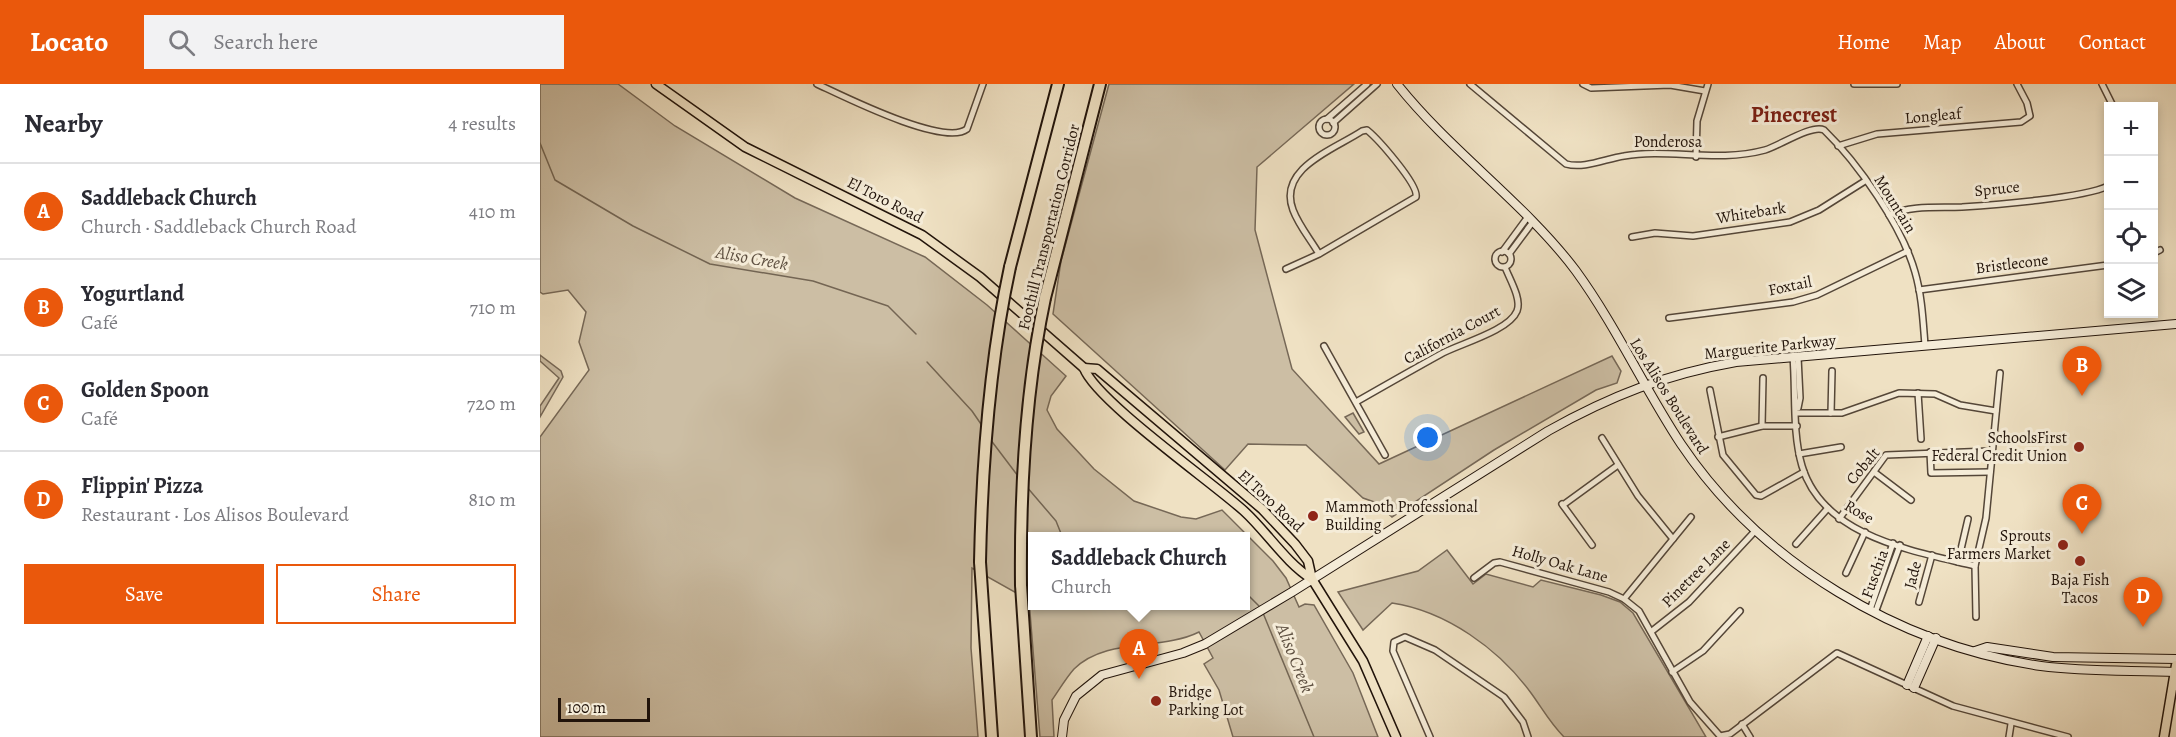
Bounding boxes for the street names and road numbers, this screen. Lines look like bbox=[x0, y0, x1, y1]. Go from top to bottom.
street label: Longleaf bbox=[1904, 102, 1965, 129]
street label: Foothill Transportation Corridor bbox=[1013, 122, 1085, 332]
street label: Ponderosa bbox=[1634, 131, 1703, 153]
street label: El Toro Road bbox=[843, 171, 927, 229]
street label: Mountain bbox=[1869, 171, 1922, 237]
street label: Spruce bbox=[1973, 176, 2021, 202]
street label: Whitebark bbox=[1714, 197, 1787, 229]
street label: Bristlecone bbox=[1974, 249, 2050, 279]
street label: Foxtail bbox=[1766, 271, 1814, 301]
street label: California Court bbox=[1400, 300, 1504, 370]
street label: Marguerite Parkway bbox=[1703, 329, 1838, 365]
street label: Los Alisos Boulevard bbox=[1624, 334, 1714, 459]
street label: Cobalt bbox=[1841, 443, 1885, 489]
street label: El Toro Road bbox=[1233, 465, 1309, 538]
street label: Rose bbox=[1840, 495, 1878, 529]
street label: Pinetree Lane bbox=[1657, 534, 1735, 612]
street label: Holly Oak Lane bbox=[1509, 540, 1611, 588]
street label: Fuschia bbox=[1856, 546, 1894, 602]
street label: Jade bbox=[1899, 559, 1927, 591]

